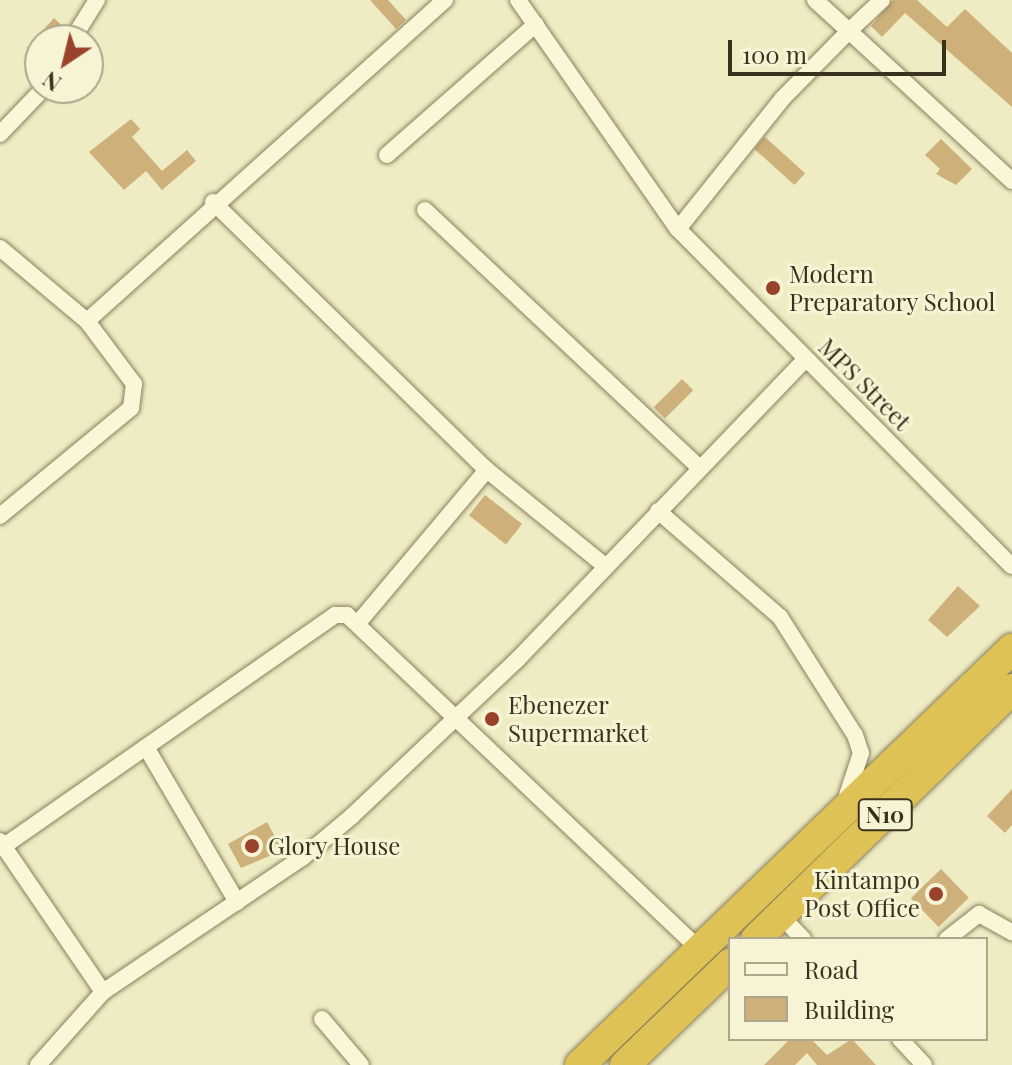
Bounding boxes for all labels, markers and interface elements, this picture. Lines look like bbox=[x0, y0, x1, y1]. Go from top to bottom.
north arrow bbox=[24, 24, 104, 104]
scale bar bbox=[732, 24, 950, 74]
text: 100 m bbox=[742, 38, 807, 70]
text: N bbox=[36, 65, 66, 99]
place label: Modern Preparatory School bbox=[789, 260, 996, 316]
marker: Modern Preparatory School bbox=[764, 279, 782, 297]
street label: MPS Street bbox=[813, 332, 917, 436]
place label: Ebenezer Supermarket bbox=[508, 691, 648, 747]
marker: Ebenezer Supermarket bbox=[483, 710, 501, 728]
road number: N10 bbox=[857, 797, 913, 833]
place label: Glory House bbox=[268, 832, 401, 860]
marker: Glory House bbox=[243, 837, 261, 855]
place label: Kintampo Post Office bbox=[804, 866, 920, 922]
marker: Kintampo Post Office bbox=[927, 885, 945, 903]
legend bbox=[728, 937, 988, 1041]
text: Road bbox=[804, 953, 859, 985]
text: Building bbox=[804, 993, 894, 1025]

